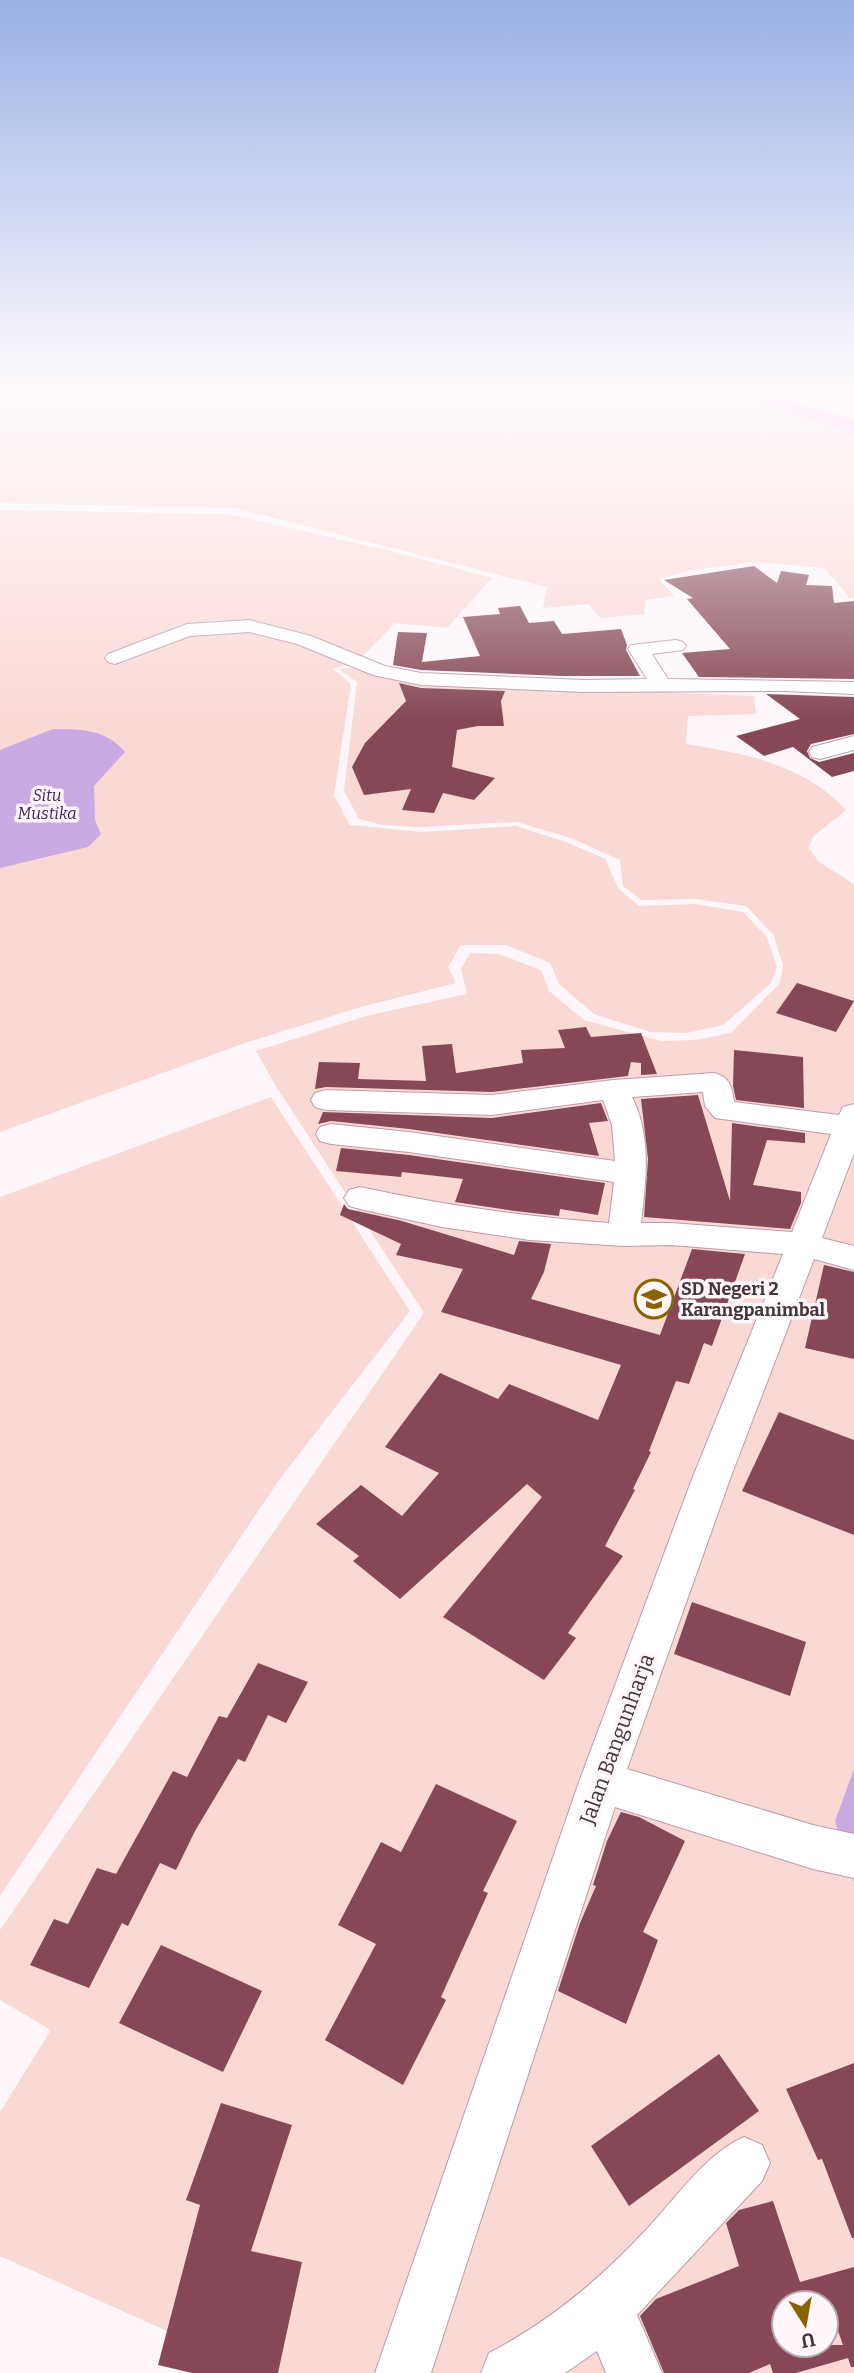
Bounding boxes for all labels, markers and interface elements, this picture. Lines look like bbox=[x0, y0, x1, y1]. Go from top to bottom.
water label: Situ Mustika bbox=[18, 786, 77, 823]
school or university icon: SD Negeri 2 Karangpanimbal bbox=[633, 1278, 675, 1320]
place label: SD Negeri 2 Karangpanimbal bbox=[681, 1278, 826, 1321]
street label: Jalan Bangunharja bbox=[574, 1650, 660, 1829]
north arrow bbox=[770, 2289, 840, 2359]
text: U bbox=[799, 2328, 817, 2353]

